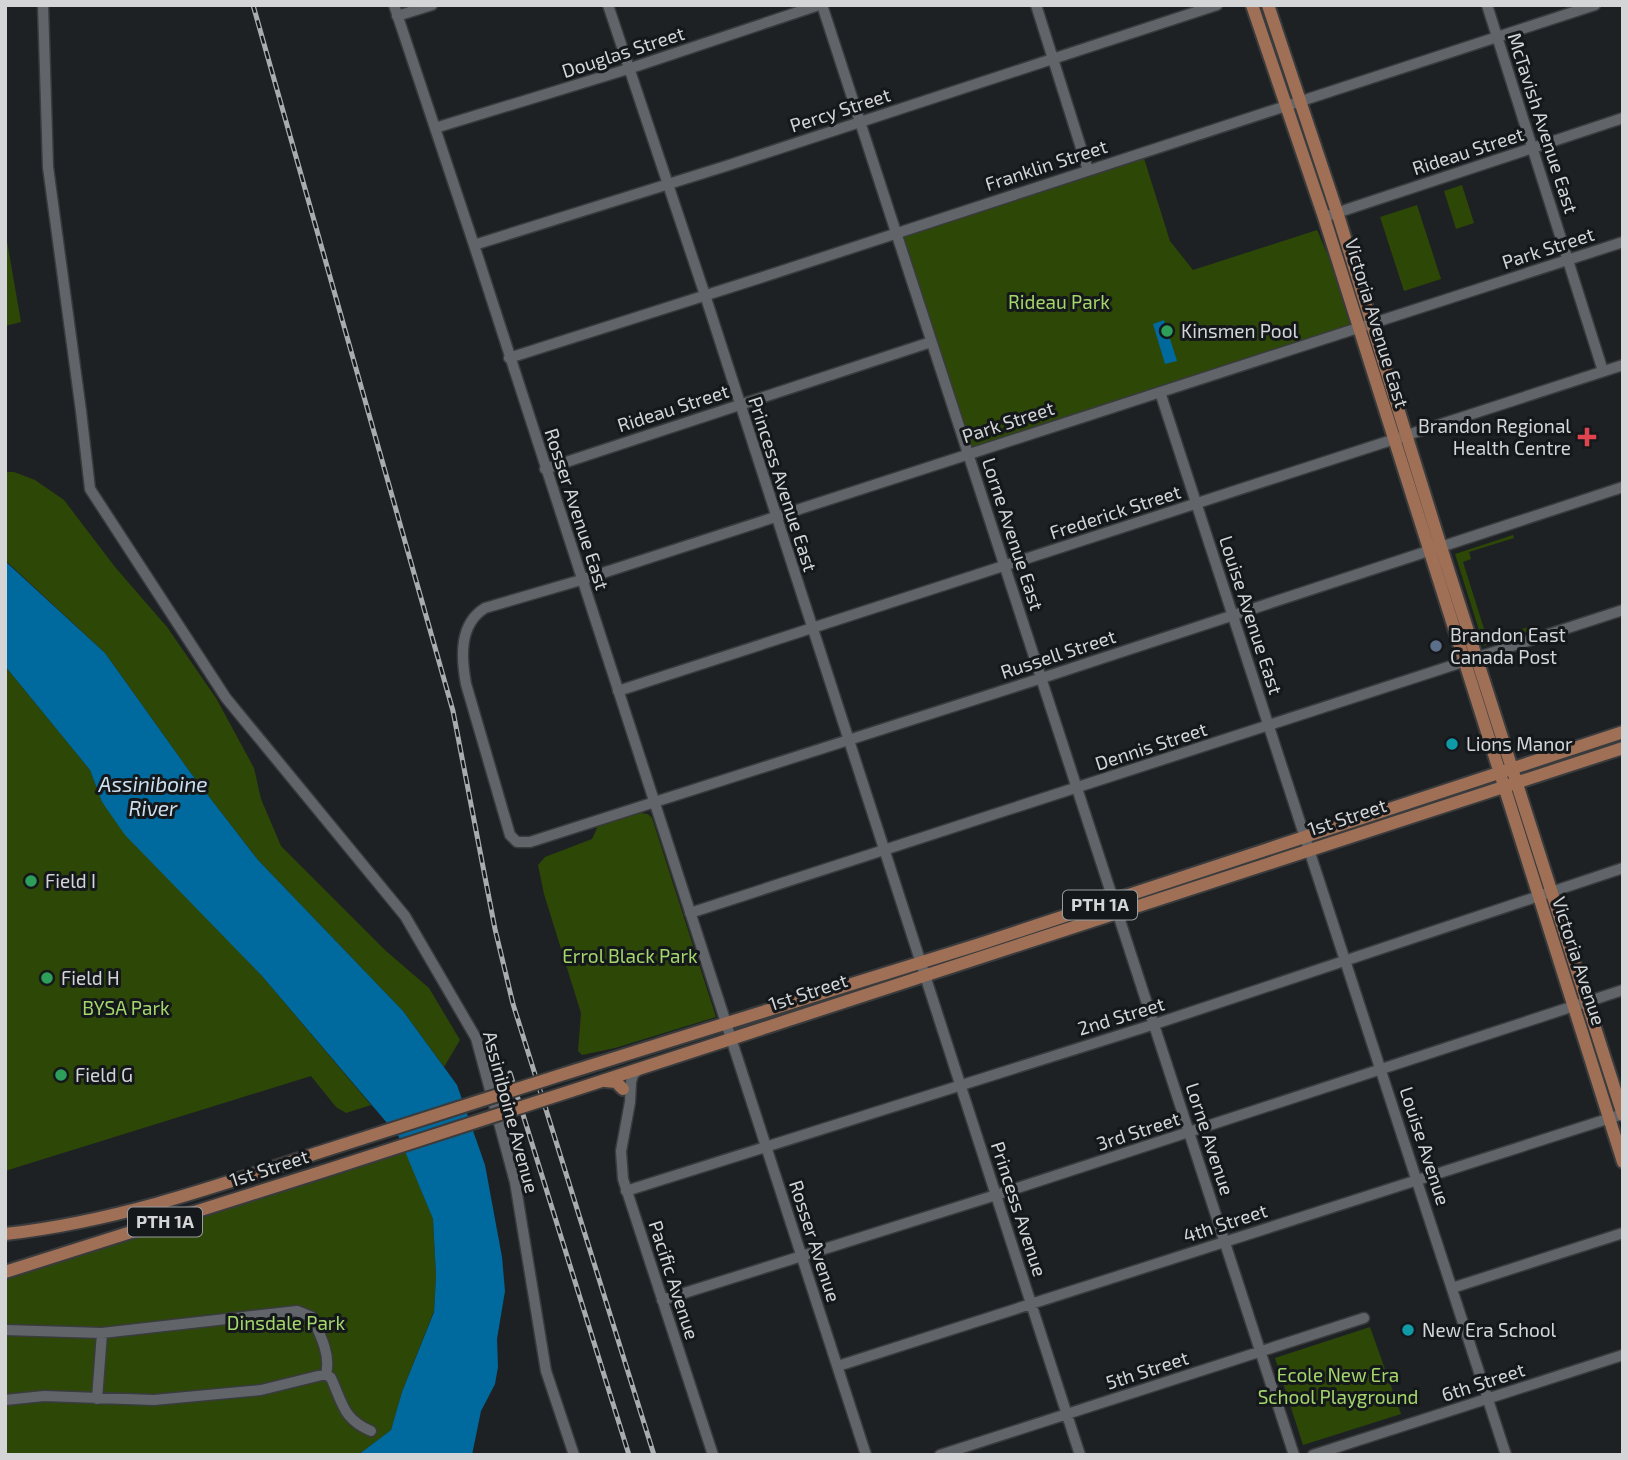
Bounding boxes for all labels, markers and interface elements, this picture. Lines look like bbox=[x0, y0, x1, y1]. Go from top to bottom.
street label: Douglas Street bbox=[559, 21, 687, 82]
street label: McTavish Avenue East bbox=[1503, 30, 1584, 216]
street label: Percy Street bbox=[787, 82, 893, 137]
street label: Rideau Street bbox=[1409, 122, 1526, 179]
street label: Franklin Street bbox=[982, 134, 1110, 195]
street label: Park Street bbox=[1499, 222, 1597, 273]
street label: Victoria Avenue East bbox=[1341, 235, 1414, 410]
park label: Rideau Park bbox=[1008, 290, 1110, 313]
place label: Kinsmen Pool bbox=[1181, 319, 1298, 342]
marker: Kinsmen Pool bbox=[1159, 323, 1175, 339]
street label: Rideau Street bbox=[614, 379, 731, 436]
street label: Princess Avenue East bbox=[744, 393, 823, 574]
street label: Park Street bbox=[959, 396, 1057, 447]
place label: Brandon Regional Health Centre bbox=[1418, 414, 1571, 459]
street label: Rosser Avenue East bbox=[540, 425, 614, 593]
marker: Brandon Regional Health Centre bbox=[1577, 427, 1597, 447]
street label: Lorne Avenue East bbox=[978, 455, 1049, 613]
street label: Frederick Street bbox=[1046, 479, 1183, 544]
street label: Louise Avenue East bbox=[1215, 533, 1288, 697]
place label: Brandon East Canada Post bbox=[1450, 623, 1566, 668]
street label: Russell Street bbox=[997, 624, 1118, 683]
marker: Brandon East Canada Post bbox=[1428, 638, 1444, 654]
street label: Dennis Street bbox=[1092, 717, 1210, 774]
place label: Lions Manor bbox=[1466, 732, 1573, 755]
marker: Lions Manor bbox=[1444, 736, 1460, 752]
water label: Assiniboine River bbox=[97, 771, 208, 820]
street label: 1st Street bbox=[1305, 793, 1389, 840]
place label: Field I bbox=[45, 869, 96, 892]
marker: Field I bbox=[23, 873, 39, 889]
road number: PTH 1A bbox=[1063, 890, 1137, 920]
street label: Victoria Avenue bbox=[1548, 894, 1611, 1028]
park label: Errol Black Park bbox=[562, 944, 698, 967]
place label: Field H bbox=[61, 966, 120, 989]
street label: 1st Street bbox=[766, 968, 850, 1015]
marker: Field H bbox=[39, 970, 55, 986]
street label: 2nd Street bbox=[1075, 991, 1167, 1040]
park label: BYSA Park bbox=[82, 996, 170, 1019]
street label: Assiniboine Avenue bbox=[479, 1028, 544, 1195]
place label: Field G bbox=[75, 1063, 133, 1086]
marker: Field G bbox=[53, 1067, 69, 1083]
street label: Lorne Avenue bbox=[1181, 1080, 1239, 1198]
street label: Louise Avenue bbox=[1395, 1084, 1455, 1208]
street label: 3rd Street bbox=[1093, 1106, 1182, 1155]
street label: Princess Avenue bbox=[987, 1138, 1052, 1279]
street label: 1st Street bbox=[227, 1144, 311, 1191]
street label: Rosser Avenue bbox=[785, 1177, 846, 1305]
street label: 4th Street bbox=[1180, 1198, 1270, 1247]
road number: PTH 1A bbox=[128, 1208, 202, 1237]
street label: Pacific Avenue bbox=[644, 1217, 705, 1342]
park label: Dinsdale Park bbox=[227, 1311, 345, 1334]
place label: New Era School bbox=[1422, 1318, 1557, 1341]
marker: New Era School bbox=[1400, 1322, 1416, 1338]
street label: 5th Street bbox=[1103, 1345, 1191, 1394]
street label: 6th Street bbox=[1438, 1357, 1527, 1406]
park label: Ecole New Era School Playground bbox=[1258, 1363, 1418, 1408]

